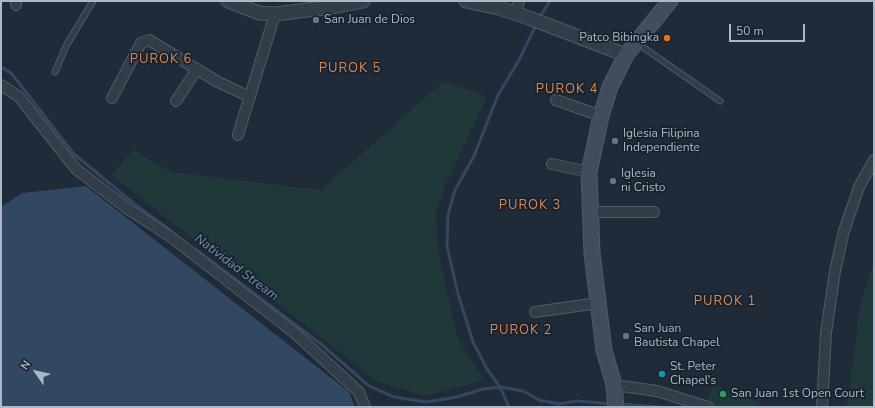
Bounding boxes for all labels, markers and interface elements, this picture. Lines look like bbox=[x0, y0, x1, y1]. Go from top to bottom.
place label: San Juan de Dios bbox=[324, 13, 415, 27]
marker: San Juan de Dios bbox=[311, 15, 321, 25]
scale bar bbox=[731, 16, 807, 42]
text: 50 m bbox=[736, 23, 764, 39]
place label: Patco Bibingka bbox=[579, 31, 659, 45]
marker: Patco Bibingka bbox=[662, 33, 672, 43]
district label: PUROK 6 bbox=[130, 52, 192, 68]
district label: PUROK 5 bbox=[319, 61, 381, 77]
district label: PUROK 4 bbox=[536, 82, 598, 98]
place label: Iglesia Filipina Independiente bbox=[623, 127, 700, 155]
marker: Iglesia Filipina Independiente bbox=[610, 136, 620, 146]
place label: Iglesia ni Cristo bbox=[621, 167, 665, 195]
marker: Iglesia ni Cristo bbox=[608, 176, 618, 186]
district label: PUROK 3 bbox=[499, 198, 561, 214]
water label: Natividad Stream bbox=[191, 231, 281, 305]
district label: PUROK 1 bbox=[694, 294, 756, 310]
place label: San Juan Bautista Chapel bbox=[634, 322, 720, 350]
district label: PUROK 2 bbox=[490, 323, 552, 339]
marker: San Juan Bautista Chapel bbox=[621, 331, 631, 341]
north arrow bbox=[16, 352, 56, 392]
text: N bbox=[17, 357, 34, 373]
place label: St. Peter Chapel's bbox=[670, 360, 716, 388]
marker: St. Peter Chapel's bbox=[657, 369, 667, 379]
place label: San Juan 1st Open Court bbox=[731, 387, 864, 401]
marker: San Juan 1st Open Court bbox=[718, 389, 728, 399]

